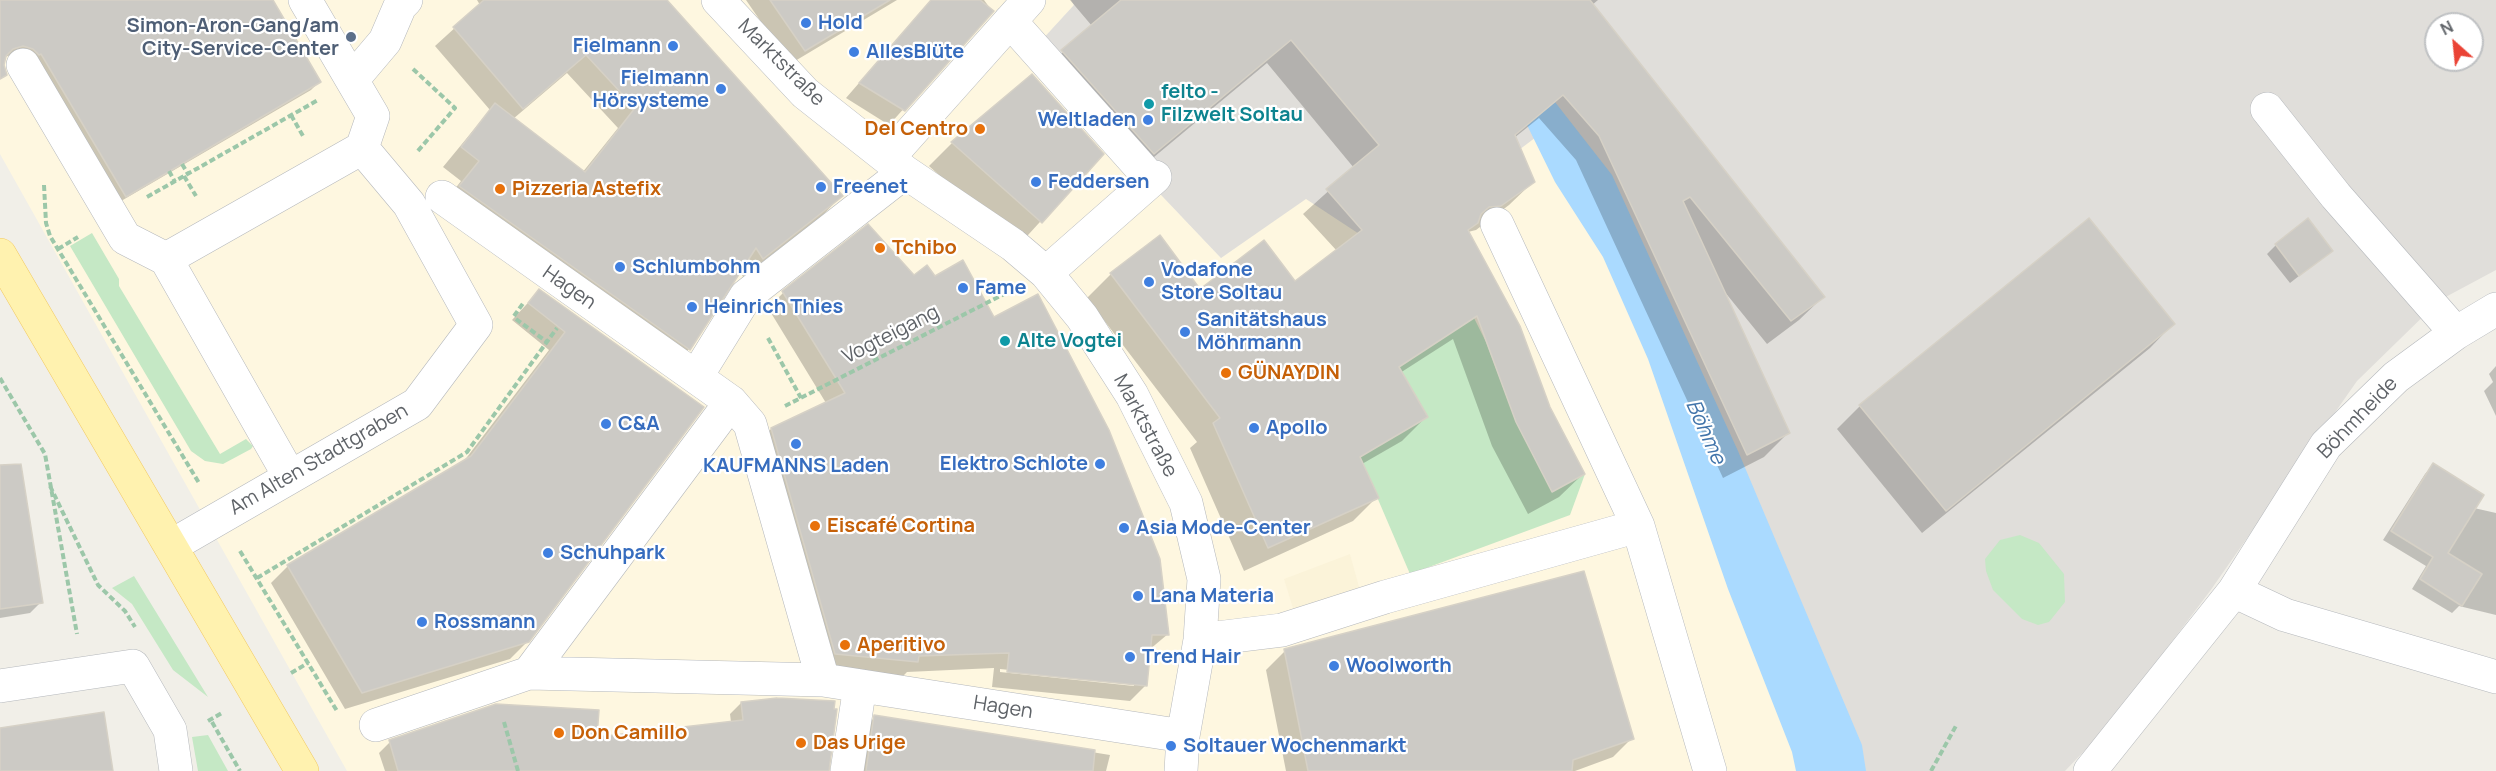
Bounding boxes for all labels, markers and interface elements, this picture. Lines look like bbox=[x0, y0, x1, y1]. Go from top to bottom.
place label: Hold bbox=[818, 11, 863, 35]
north arrow bbox=[2424, 12, 2484, 72]
place label: Simon-Aron-Gang/am City-Service-Center bbox=[127, 14, 339, 61]
street label: Marktstraße bbox=[733, 15, 829, 111]
text: N bbox=[2437, 15, 2457, 40]
marker: Hold bbox=[799, 16, 813, 30]
marker: Simon-Aron-Gang/am City-Service-Center bbox=[344, 30, 358, 44]
place label: Fielmann bbox=[573, 34, 661, 58]
marker: Fielmann bbox=[666, 39, 680, 53]
place label: AllesBlüte bbox=[866, 40, 964, 64]
marker: AllesBlüte bbox=[847, 45, 861, 59]
place label: Fielmann Hörsysteme bbox=[592, 66, 709, 113]
place label: felto - Filzwelt Soltau bbox=[1161, 80, 1303, 127]
marker: Fielmann Hörsysteme bbox=[714, 82, 728, 96]
marker: felto - Filzwelt Soltau bbox=[1142, 97, 1156, 111]
place label: Weltladen bbox=[1038, 108, 1136, 132]
marker: Weltladen bbox=[1141, 113, 1155, 127]
place label: Del Centro bbox=[865, 117, 968, 141]
marker: Del Centro bbox=[973, 122, 987, 136]
place label: Feddersen bbox=[1048, 170, 1150, 194]
place label: Freenet bbox=[833, 175, 908, 199]
marker: Feddersen bbox=[1029, 175, 1043, 189]
place label: Pizzeria Astefix bbox=[512, 177, 661, 201]
marker: Freenet bbox=[814, 180, 828, 194]
marker: Pizzeria Astefix bbox=[493, 182, 507, 196]
place label: Tchibo bbox=[892, 236, 957, 260]
marker: Tchibo bbox=[873, 241, 887, 255]
place label: Schlumbohm bbox=[632, 255, 760, 279]
place label: Vodafone Store Soltau bbox=[1161, 258, 1282, 305]
marker: Schlumbohm bbox=[613, 260, 627, 274]
street label: Hagen bbox=[538, 261, 600, 315]
marker: Vodafone Store Soltau bbox=[1142, 275, 1156, 289]
place label: Fame bbox=[975, 276, 1026, 300]
marker: Fame bbox=[956, 281, 970, 295]
place label: Heinrich Thies bbox=[704, 295, 843, 319]
marker: Heinrich Thies bbox=[685, 300, 699, 314]
street label: Vogteigang bbox=[839, 300, 943, 370]
place label: Sanitätshaus Möhrmann bbox=[1197, 308, 1327, 355]
marker: Sanitätshaus Möhrmann bbox=[1178, 325, 1192, 339]
place label: Alte Vogtei bbox=[1017, 329, 1122, 353]
marker: Alte Vogtei bbox=[998, 334, 1012, 348]
place label: GÜNAYDIN bbox=[1238, 361, 1340, 385]
marker: GÜNAYDIN bbox=[1219, 366, 1233, 380]
street label: Marktstraße bbox=[1108, 370, 1182, 482]
street label: Böhmheide bbox=[2313, 372, 2403, 464]
water label: Böhme bbox=[1680, 396, 1730, 468]
street label: Am Alten Stadtgraben bbox=[226, 399, 412, 521]
place label: C&A bbox=[618, 412, 660, 436]
place label: Apollo bbox=[1266, 416, 1328, 440]
marker: C&A bbox=[599, 417, 613, 431]
marker: Apollo bbox=[1247, 421, 1261, 435]
marker: KAUFMANNS Laden bbox=[789, 437, 803, 451]
place label: Elektro Schlote bbox=[940, 452, 1088, 476]
place label: KAUFMANNS Laden bbox=[703, 454, 889, 478]
marker: Elektro Schlote bbox=[1093, 457, 1107, 471]
place label: Eiscafé Cortina bbox=[827, 514, 975, 538]
place label: Asia Mode-Center bbox=[1136, 516, 1311, 540]
marker: Eiscafé Cortina bbox=[808, 519, 822, 533]
marker: Asia Mode-Center bbox=[1117, 521, 1131, 535]
place label: Schuhpark bbox=[560, 541, 665, 565]
marker: Schuhpark bbox=[541, 546, 555, 560]
place label: Lana Materia bbox=[1150, 584, 1274, 608]
marker: Lana Materia bbox=[1131, 589, 1145, 603]
place label: Rossmann bbox=[434, 610, 535, 634]
marker: Rossmann bbox=[415, 615, 429, 629]
place label: Aperitivo bbox=[857, 633, 946, 657]
marker: Aperitivo bbox=[838, 638, 852, 652]
place label: Trend Hair bbox=[1142, 645, 1241, 669]
marker: Trend Hair bbox=[1123, 650, 1137, 664]
place label: Woolworth bbox=[1346, 654, 1452, 678]
marker: Woolworth bbox=[1327, 659, 1341, 673]
street label: Hagen bbox=[972, 691, 1034, 725]
place label: Don Camillo bbox=[571, 721, 687, 745]
marker: Don Camillo bbox=[552, 726, 566, 740]
place label: Das Urige bbox=[813, 731, 906, 755]
place label: Soltauer Wochenmarkt bbox=[1183, 734, 1407, 758]
marker: Das Urige bbox=[794, 736, 808, 750]
marker: Soltauer Wochenmarkt bbox=[1164, 739, 1178, 753]

